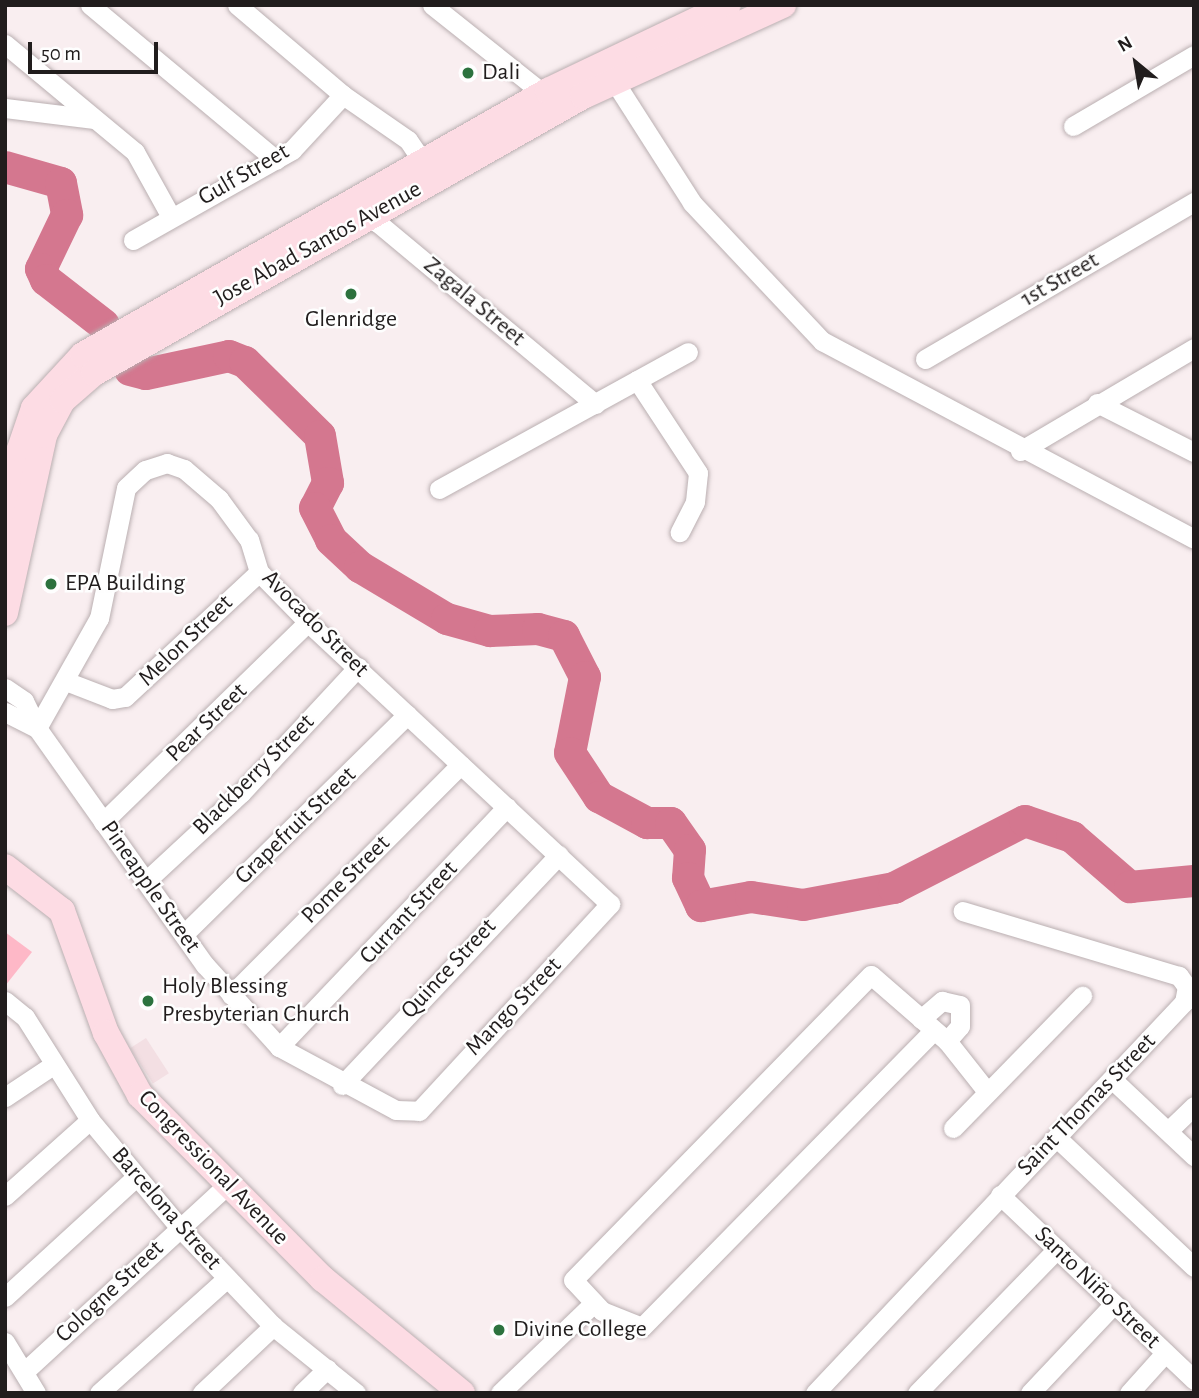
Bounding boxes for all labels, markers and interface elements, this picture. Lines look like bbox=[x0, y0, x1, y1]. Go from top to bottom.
scale bar bbox=[32, 28, 161, 72]
north arrow bbox=[1101, 28, 1171, 98]
text: N bbox=[1115, 33, 1136, 56]
text: 50 m bbox=[41, 43, 81, 64]
place label: Dali bbox=[482, 59, 520, 87]
marker: Dali bbox=[460, 65, 476, 81]
street label: Gulf Street bbox=[194, 138, 294, 212]
street label: Jose Abad Santos Avenue bbox=[209, 175, 427, 313]
street label: 1st Street bbox=[1016, 246, 1104, 314]
street label: Zagala Street bbox=[417, 251, 531, 353]
marker: Glenridge bbox=[343, 286, 359, 302]
place label: Glenridge bbox=[305, 306, 397, 334]
street label: Avocado Street bbox=[255, 564, 375, 684]
place label: EPA Building bbox=[65, 570, 185, 598]
marker: EPA Building bbox=[43, 576, 59, 592]
street label: Melon Street bbox=[133, 589, 239, 693]
street label: Pear Street bbox=[160, 677, 254, 769]
street label: Blackberry Street bbox=[187, 708, 321, 842]
street label: Grapefruit Street bbox=[230, 761, 362, 891]
street label: Pineapple Street bbox=[94, 815, 206, 959]
street label: Pome Street bbox=[296, 830, 396, 930]
street label: Currant Street bbox=[354, 855, 464, 971]
street label: Quince Street bbox=[395, 913, 503, 1025]
street label: Mango Street bbox=[460, 952, 568, 1062]
place label: Holy Blessing Presbyterian Church bbox=[162, 973, 350, 1029]
marker: Holy Blessing Presbyterian Church bbox=[140, 993, 156, 1009]
street label: Saint Thomas Street bbox=[1012, 1028, 1162, 1182]
street label: Congressional Avenue bbox=[131, 1084, 295, 1252]
street label: Barcelona Street bbox=[105, 1142, 227, 1276]
street label: Santo Niño Street bbox=[1028, 1221, 1166, 1355]
street label: Cologne Street bbox=[50, 1235, 170, 1349]
place label: Divine College bbox=[513, 1316, 647, 1344]
marker: Divine College bbox=[491, 1322, 507, 1338]

